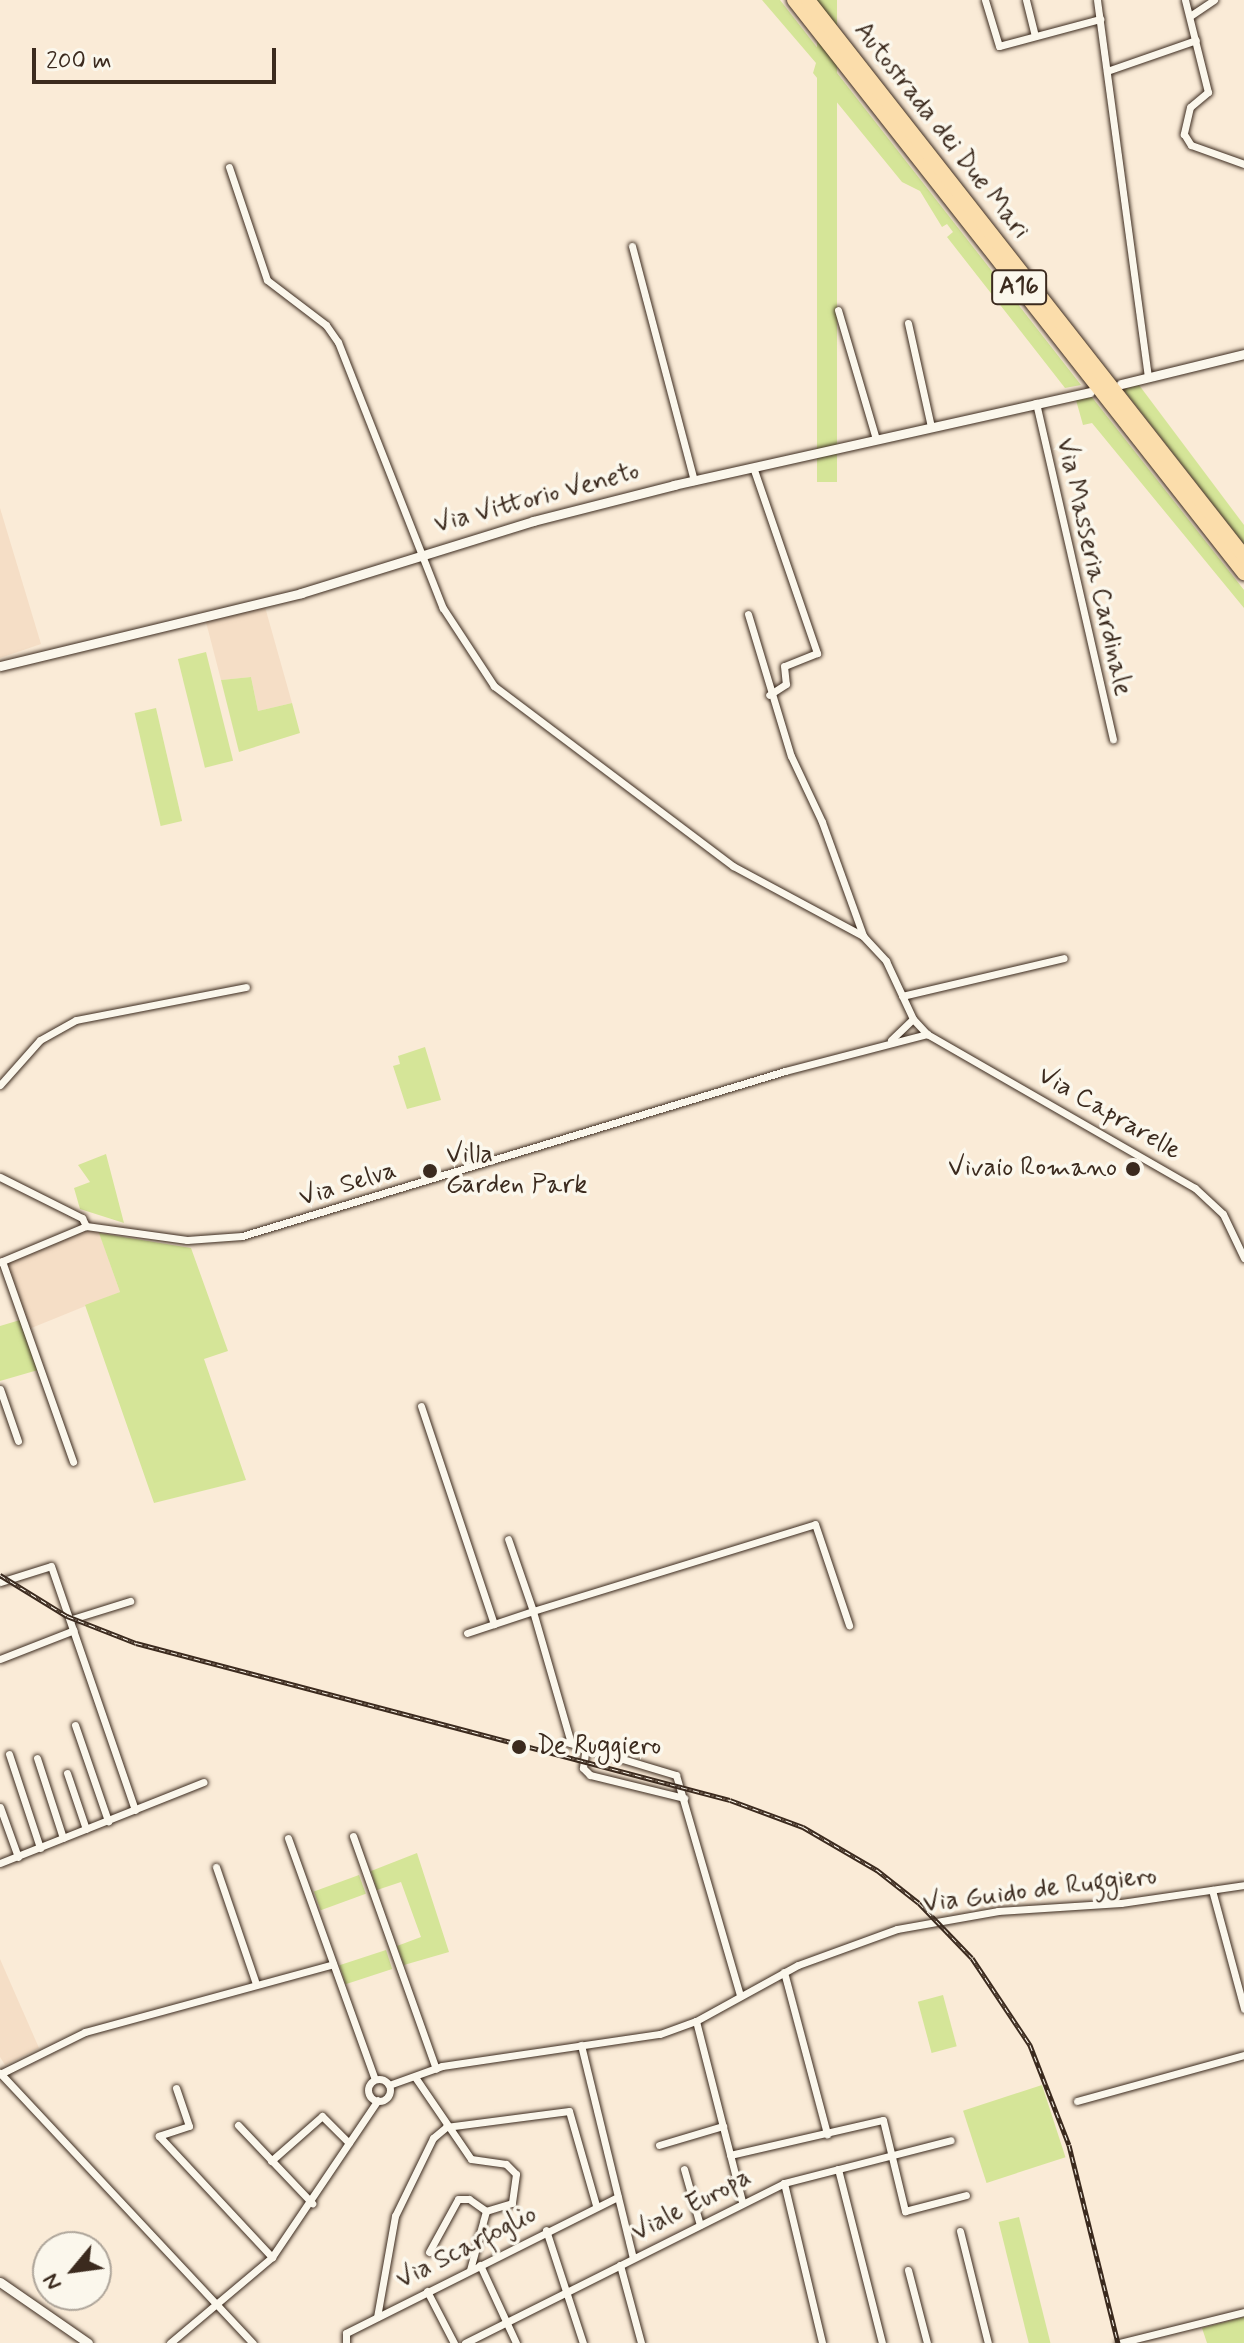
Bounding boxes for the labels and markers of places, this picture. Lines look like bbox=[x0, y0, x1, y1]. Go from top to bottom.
place label: Villa Garden Park bbox=[446, 1140, 583, 1202]
place label: Vivaio Romano bbox=[952, 1153, 1117, 1185]
marker: Vivaio Romano bbox=[1124, 1160, 1142, 1178]
marker: Villa Garden Park bbox=[421, 1162, 439, 1180]
place label: De Ruggiero bbox=[537, 1731, 665, 1763]
marker: De Ruggiero bbox=[508, 1736, 530, 1758]

